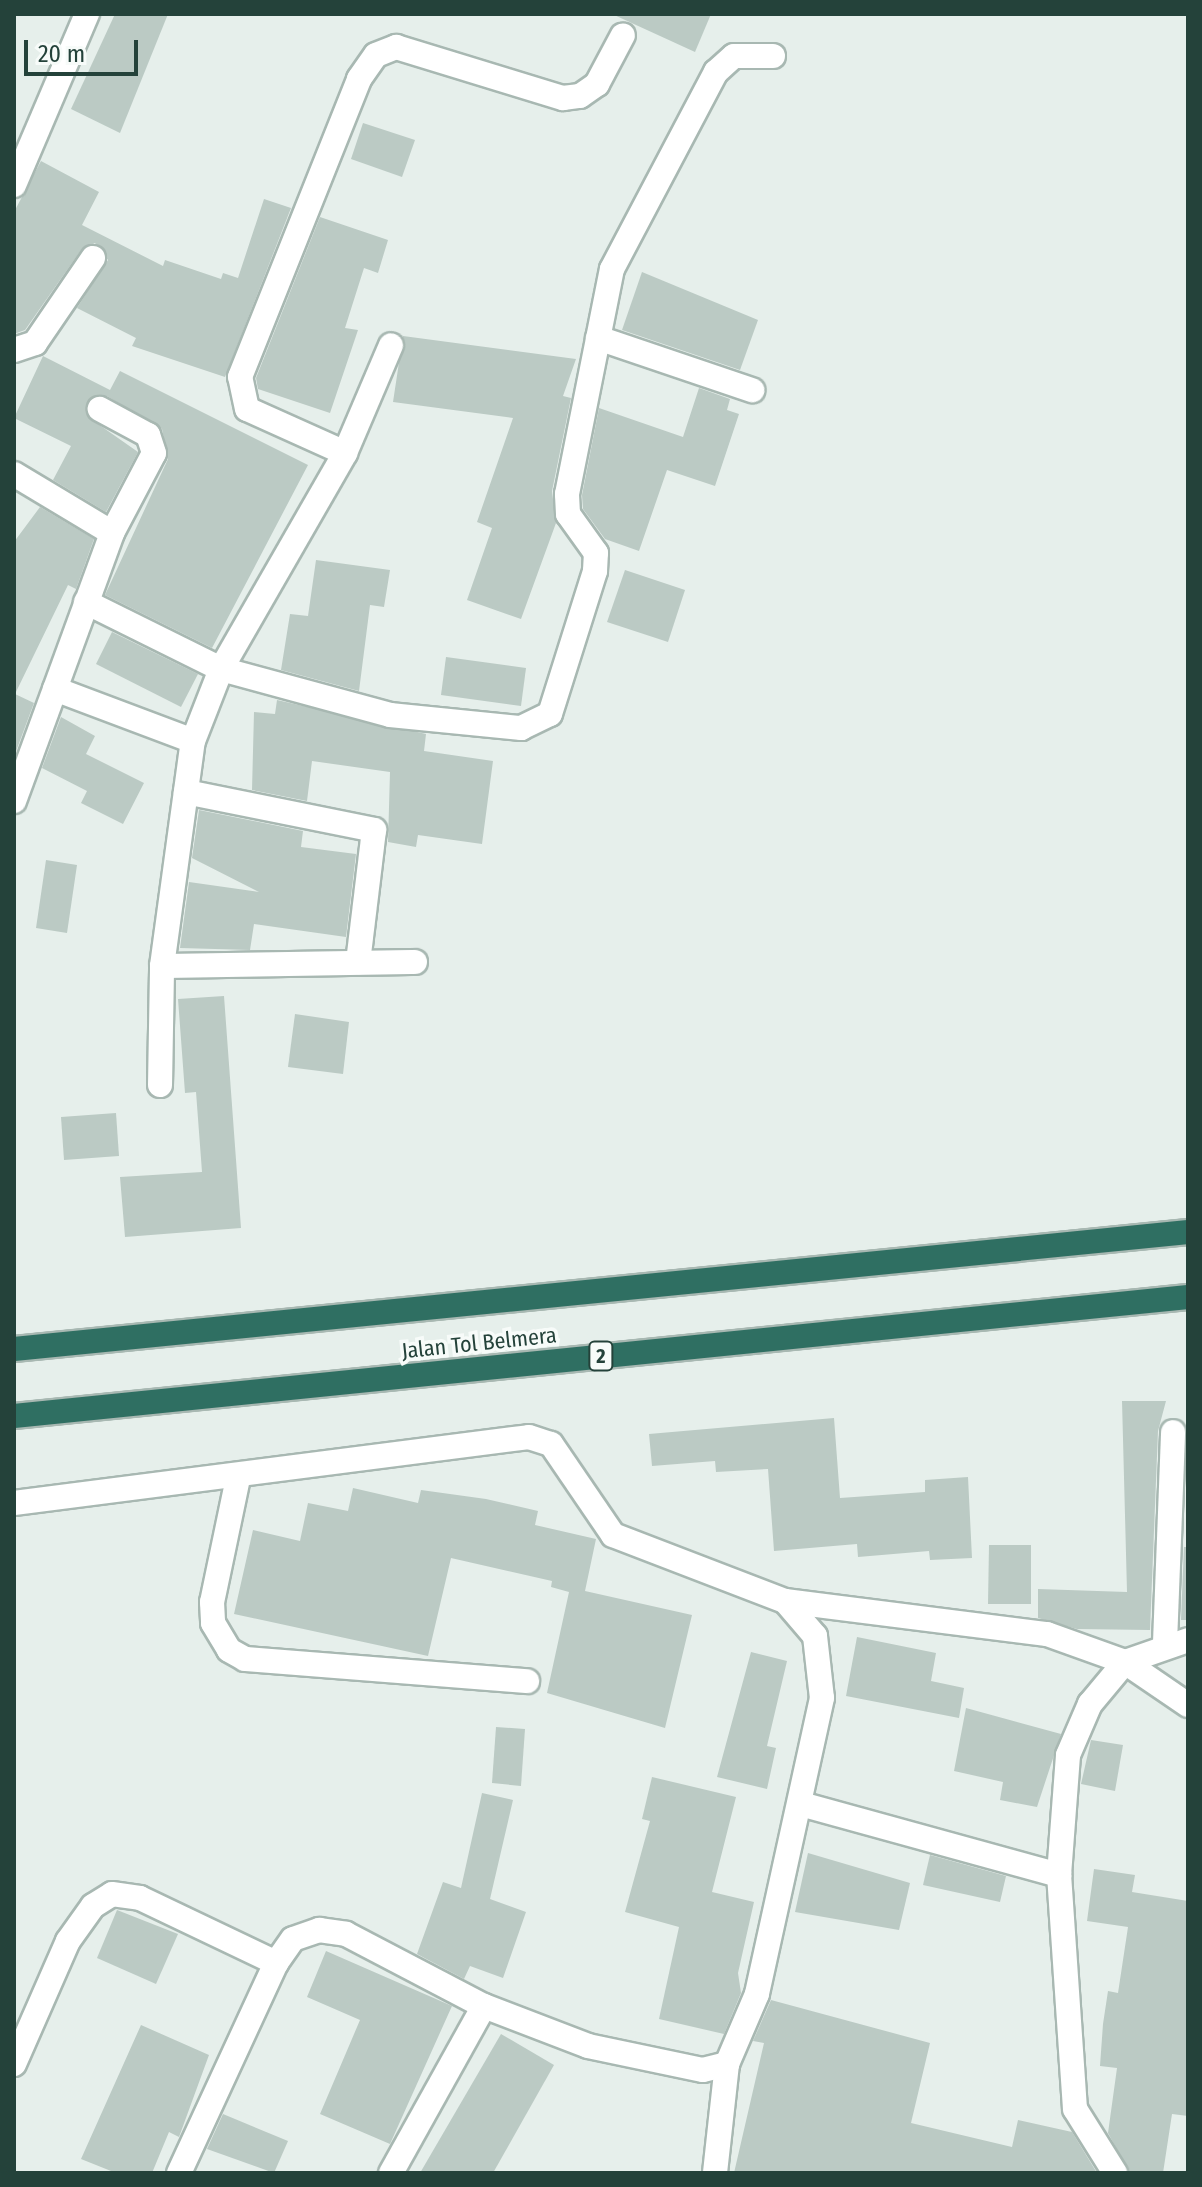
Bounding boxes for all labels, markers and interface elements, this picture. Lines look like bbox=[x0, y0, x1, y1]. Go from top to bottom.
scale bar bbox=[28, 24, 142, 74]
text: 20 m bbox=[38, 40, 85, 68]
street label: Jalan Tol Belmera bbox=[400, 1322, 558, 1364]
road number: 2 bbox=[587, 1340, 615, 1372]

